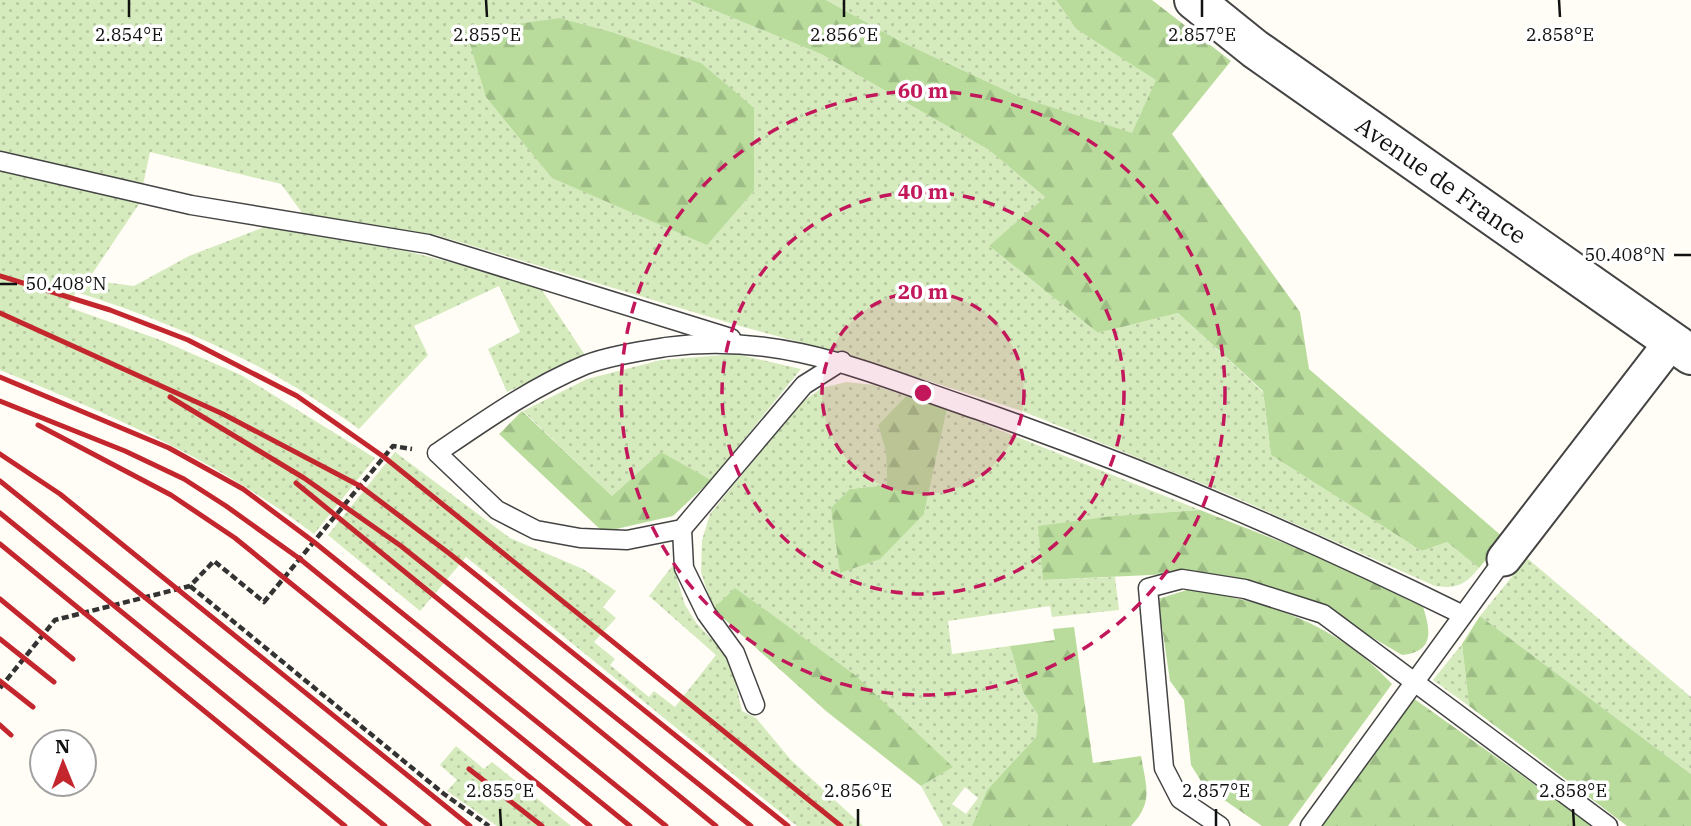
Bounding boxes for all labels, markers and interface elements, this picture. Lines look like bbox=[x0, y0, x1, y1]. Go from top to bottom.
text: 2.854°E bbox=[95, 23, 163, 46]
text: 2.855°E bbox=[453, 23, 521, 46]
text: 2.856°E bbox=[810, 23, 878, 46]
text: 2.857°E bbox=[1168, 23, 1236, 46]
text: 2.858°E bbox=[1526, 23, 1594, 46]
text: 60 m bbox=[898, 76, 948, 104]
street label: Avenue de France bbox=[1350, 109, 1533, 251]
text: 40 m bbox=[898, 177, 948, 205]
text: 50.408°N bbox=[1584, 243, 1666, 266]
text: 50.408°N bbox=[25, 272, 107, 295]
text: 20 m bbox=[898, 277, 948, 305]
centre of rings bbox=[911, 381, 935, 405]
north arrow bbox=[28, 728, 98, 798]
text: N bbox=[55, 734, 70, 758]
text: 2.855°E bbox=[466, 779, 534, 802]
text: 2.856°E bbox=[824, 779, 892, 802]
text: 2.857°E bbox=[1182, 779, 1250, 802]
text: 2.858°E bbox=[1539, 779, 1607, 802]

